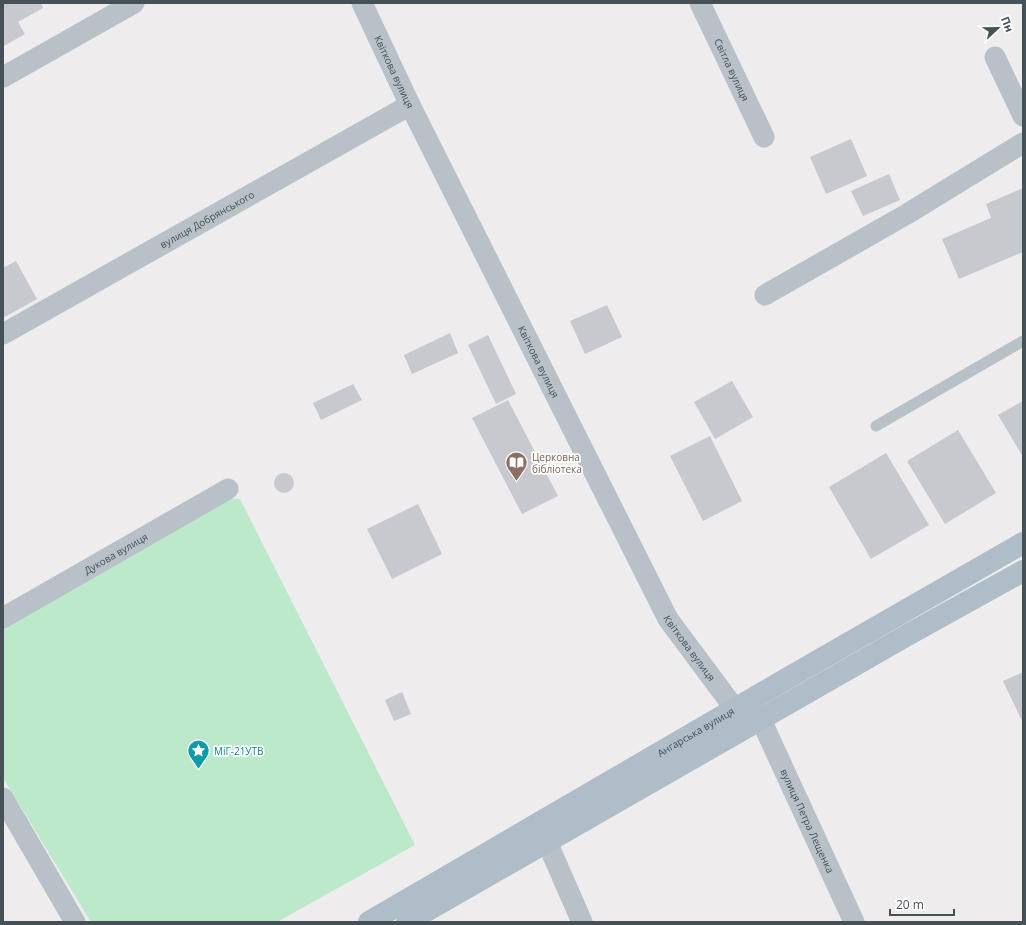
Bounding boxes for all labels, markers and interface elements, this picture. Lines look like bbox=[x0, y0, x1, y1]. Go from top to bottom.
north arrow bbox=[978, 8, 1018, 48]
text: Пн bbox=[998, 14, 1018, 34]
street label: Квіткова вулиця bbox=[371, 33, 417, 110]
street label: Світла вулиця bbox=[711, 36, 753, 103]
street label: вулиця Добрянського bbox=[157, 187, 257, 251]
street label: Квіткова вулиця bbox=[515, 323, 563, 400]
library icon: Церковна бібліотека bbox=[504, 450, 530, 483]
place label: Церковна бібліотека bbox=[532, 450, 582, 476]
street label: Дукова вулиця bbox=[81, 529, 150, 577]
street label: Квіткова вулиця bbox=[660, 613, 719, 684]
street label: Ангарська вулиця bbox=[654, 704, 737, 760]
place icon: МіГ-21УТВ bbox=[185, 738, 211, 771]
place label: МіГ-21УТВ bbox=[214, 744, 264, 758]
street label: вулиця Петра Лещенка bbox=[777, 766, 838, 875]
scale bar bbox=[890, 891, 954, 917]
text: 20 m bbox=[896, 896, 924, 913]

